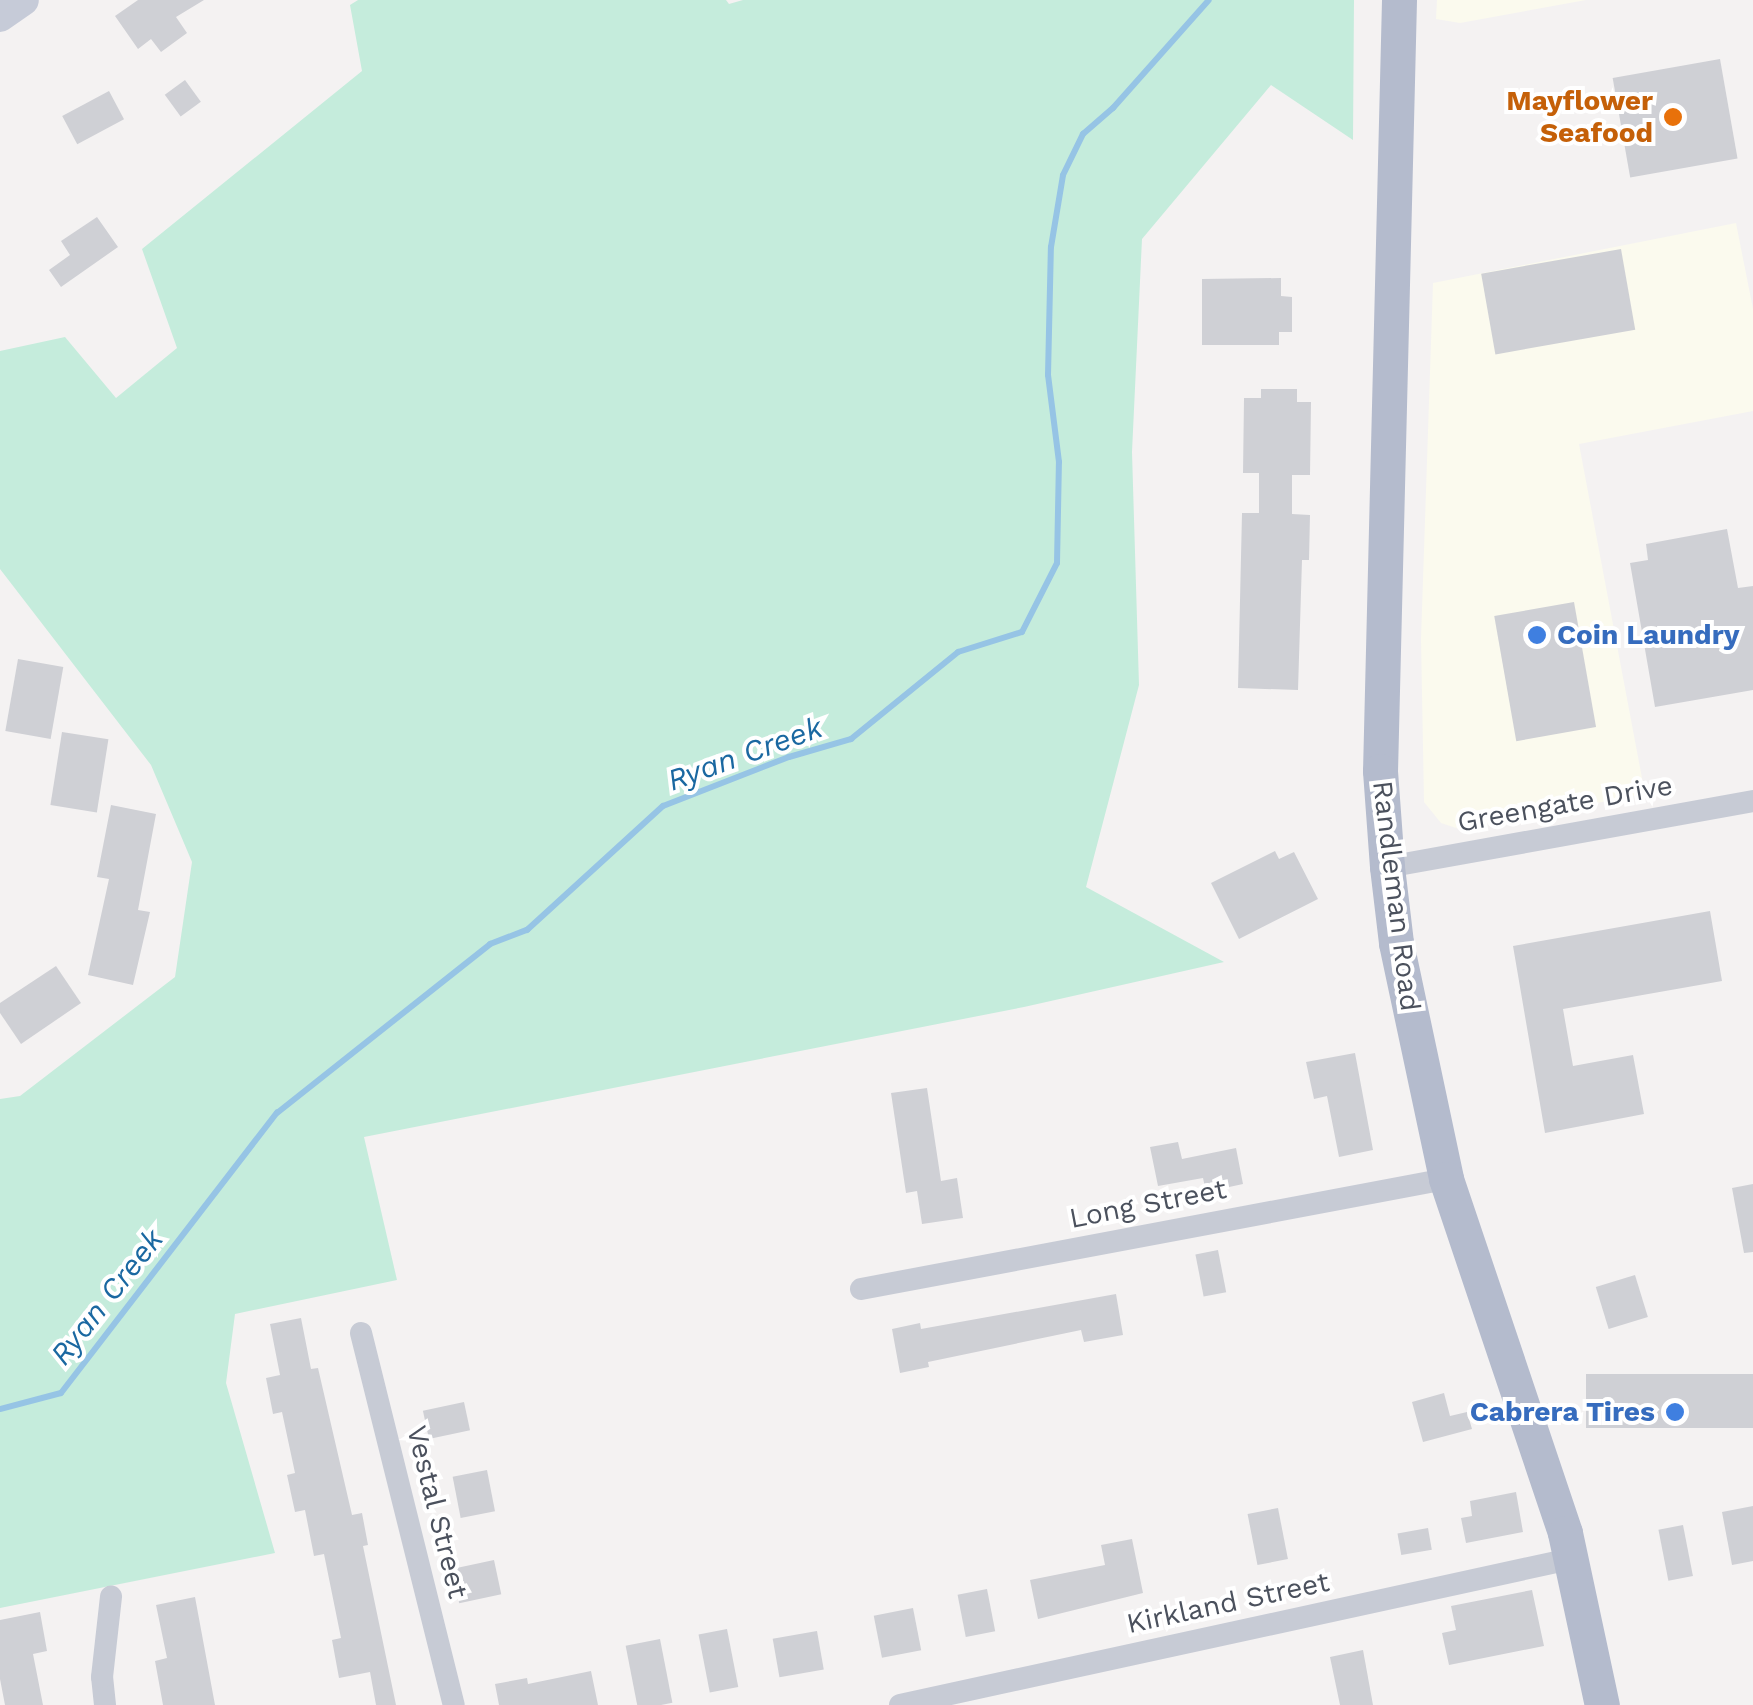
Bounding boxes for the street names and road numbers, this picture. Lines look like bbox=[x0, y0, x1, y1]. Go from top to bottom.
street label: Greengate Drive bbox=[1455, 769, 1675, 839]
street label: Randleman Road bbox=[1365, 779, 1427, 1013]
street label: Long Street bbox=[1067, 1172, 1229, 1236]
street label: Vestal Street bbox=[399, 1422, 475, 1602]
street label: Kirkland Street bbox=[1124, 1565, 1332, 1641]

